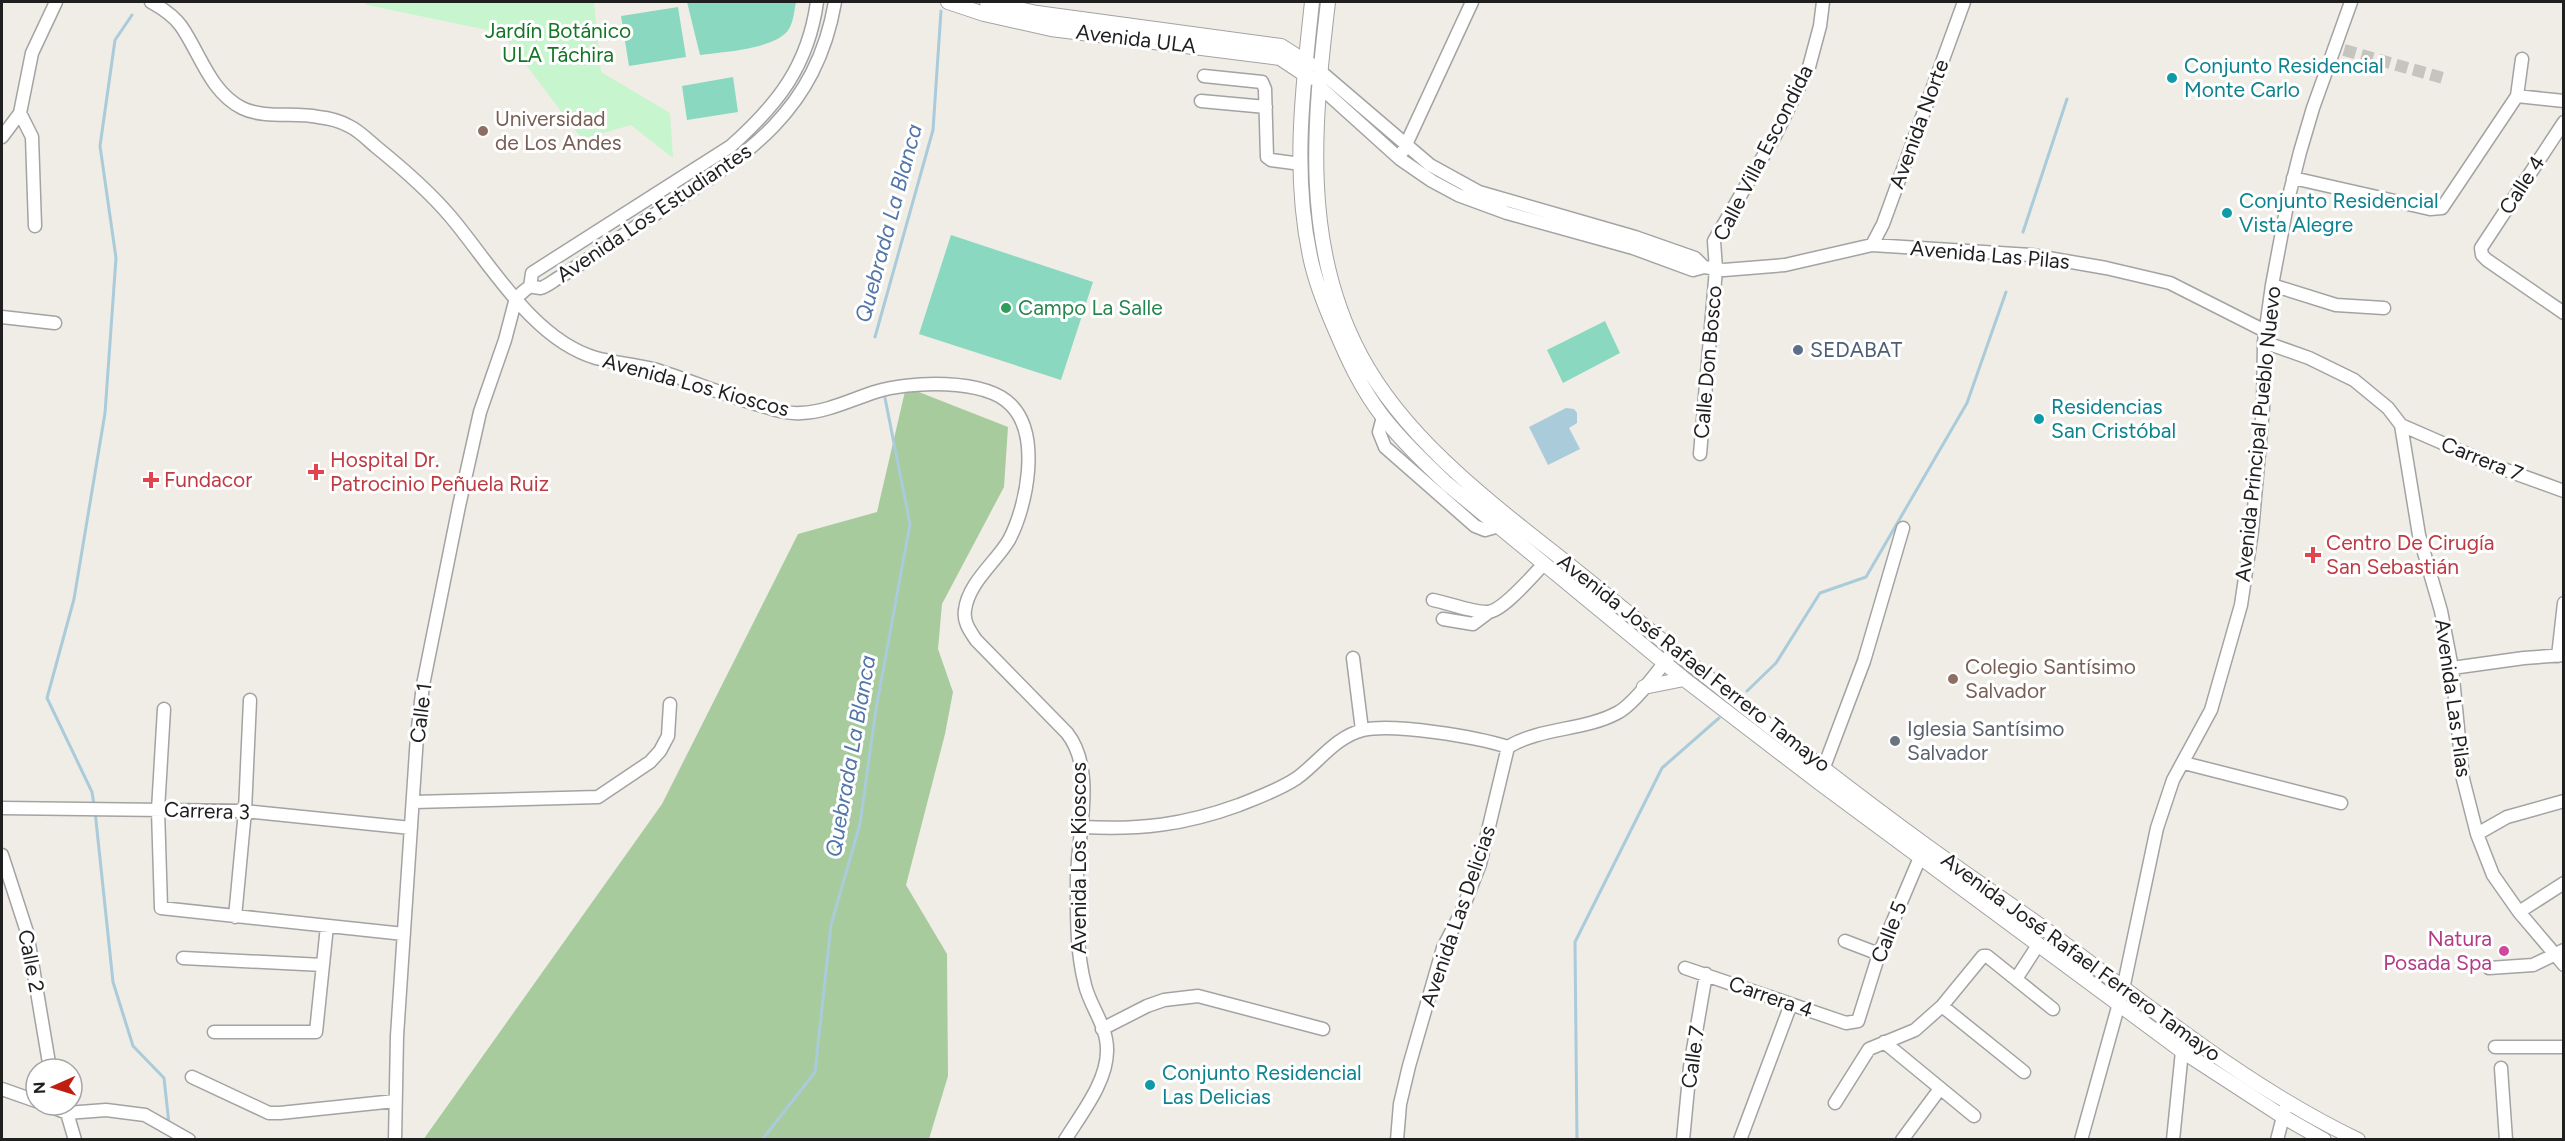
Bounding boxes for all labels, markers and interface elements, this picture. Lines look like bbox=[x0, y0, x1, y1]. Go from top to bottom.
park label: Jardín Botánico ULA Táchira bbox=[485, 18, 631, 67]
street label: Avenida ULA bbox=[1075, 19, 1198, 58]
place label: Conjunto Residencial Monte Carlo bbox=[2184, 53, 2384, 102]
street label: Avenida Norte bbox=[1884, 56, 1953, 192]
street label: Calle Villa Escondida bbox=[1707, 61, 1818, 245]
marker: Conjunto Residencial Monte Carlo bbox=[2165, 71, 2179, 85]
place label: Universidad de Los Andes bbox=[495, 106, 622, 155]
water label: Quebrada La Blanca bbox=[849, 121, 928, 325]
marker: Universidad de Los Andes bbox=[476, 124, 490, 138]
street label: Avenida Los Estudiantes bbox=[552, 138, 756, 287]
street label: Calle 4 bbox=[2493, 151, 2550, 219]
place label: Conjunto Residencial Vista Alegre bbox=[2239, 188, 2439, 237]
marker: Conjunto Residencial Vista Alegre bbox=[2220, 206, 2234, 220]
street label: Avenida Las Pilas bbox=[1909, 235, 2071, 274]
street label: Calle Don Bosco bbox=[1688, 284, 1727, 440]
street label: Avenida Principal Pueblo Nuevo bbox=[2230, 285, 2285, 583]
place label: Campo La Salle bbox=[1018, 295, 1163, 320]
marker: Campo La Salle bbox=[999, 301, 1013, 315]
place label: SEDABAT bbox=[1810, 337, 1903, 362]
marker: SEDABAT bbox=[1791, 343, 1805, 357]
street label: Avenida Los Kioscos bbox=[600, 348, 792, 421]
place label: Residencias San Cristóbal bbox=[2051, 394, 2176, 443]
marker: Residencias San Cristóbal bbox=[2032, 412, 2046, 426]
street label: Carrera 7 bbox=[2438, 431, 2527, 486]
place label: Hospital Dr. Patrocinio Peñuela Ruiz bbox=[330, 447, 549, 496]
marker: Hospital Dr. Patrocinio Peñuela Ruiz bbox=[307, 463, 325, 481]
place label: Fundacor bbox=[164, 467, 252, 492]
marker: Fundacor bbox=[142, 471, 160, 489]
place label: Centro De Cirugía San Sebastián bbox=[2326, 530, 2495, 579]
marker: Centro De Cirugía San Sebastián bbox=[2304, 546, 2322, 564]
street label: Avenida José Rafael Ferrero Tamayo bbox=[1553, 548, 1836, 777]
street label: Avenida Las Pilas bbox=[2430, 617, 2477, 779]
water label: Quebrada La Blanca bbox=[819, 653, 882, 859]
place label: Colegio Santísimo Salvador bbox=[1965, 654, 2136, 703]
marker: Colegio Santísimo Salvador bbox=[1946, 672, 1960, 686]
street label: Calle 1 bbox=[404, 681, 437, 744]
place label: Iglesia Santísimo Salvador bbox=[1907, 716, 2065, 765]
marker: Iglesia Santísimo Salvador bbox=[1888, 734, 1902, 748]
street label: Avenida Los Kioscos bbox=[1066, 762, 1091, 954]
street label: Carrera 3 bbox=[164, 797, 250, 824]
street label: Avenida Las Delicias bbox=[1415, 822, 1500, 1010]
street label: Avenida José Rafael Ferrero Tamayo bbox=[1937, 847, 2226, 1066]
street label: Calle 5 bbox=[1865, 898, 1912, 966]
place label: Natura Posada Spa bbox=[2383, 926, 2492, 975]
street label: Calle 2 bbox=[13, 927, 50, 994]
marker: Natura Posada Spa bbox=[2497, 944, 2511, 958]
street label: Carrera 4 bbox=[1726, 970, 1817, 1023]
street label: Calle 7 bbox=[1676, 1024, 1709, 1090]
north arrow bbox=[24, 1057, 84, 1117]
place label: Conjunto Residencial Las Delicias bbox=[1162, 1060, 1362, 1109]
marker: Conjunto Residencial Las Delicias bbox=[1143, 1078, 1157, 1092]
text: N bbox=[30, 1081, 49, 1094]

